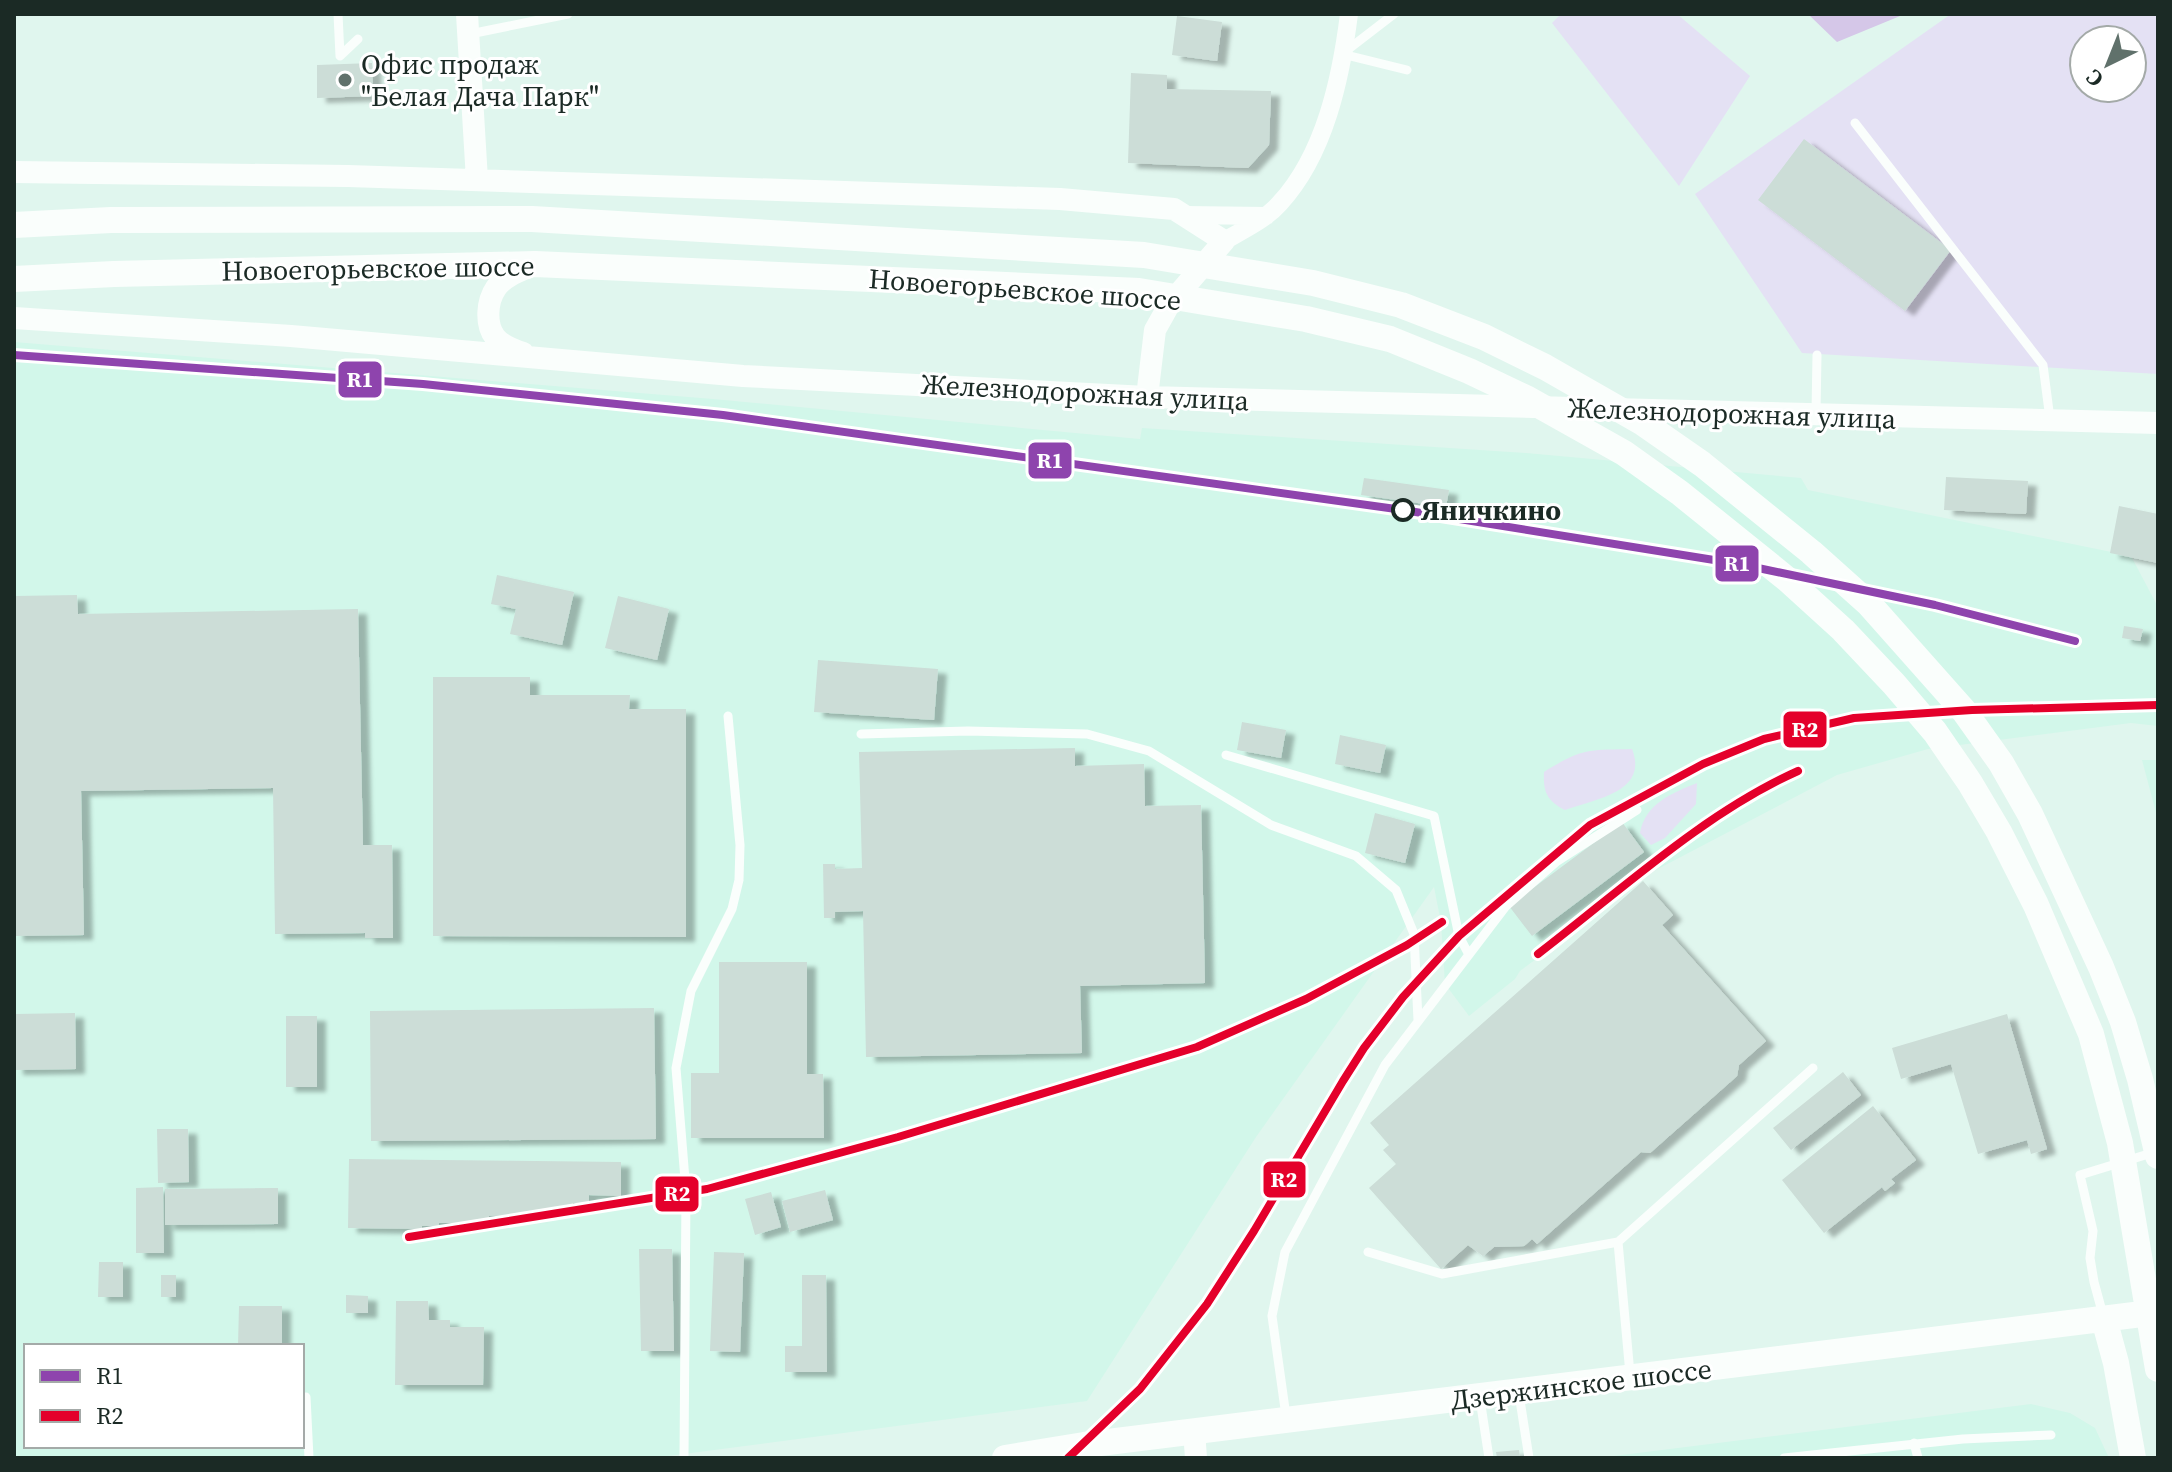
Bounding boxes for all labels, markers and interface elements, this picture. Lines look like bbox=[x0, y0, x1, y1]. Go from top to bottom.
north arrow bbox=[2068, 24, 2148, 104]
place label: Офис продаж "Белая Дача Парк" bbox=[361, 45, 599, 115]
text: С bbox=[2079, 63, 2110, 94]
marker: Офис продаж "Белая Дача Парк" bbox=[336, 71, 354, 89]
street label: Новоегорьевское шоссе bbox=[221, 246, 535, 290]
street label: Новоегорьевское шоссе bbox=[867, 259, 1183, 319]
line badge: R1 bbox=[337, 360, 383, 399]
text: R1 bbox=[347, 364, 373, 394]
street label: Железнодорожная улица bbox=[920, 364, 1251, 420]
street label: Железнодорожная улица bbox=[1567, 388, 1898, 438]
line badge: R1 bbox=[1027, 441, 1073, 480]
text: R1 bbox=[1037, 445, 1063, 475]
place label: Яничкино bbox=[1421, 491, 1561, 529]
marker: Яничкино bbox=[1392, 499, 1414, 521]
line badge: R1 bbox=[1714, 544, 1760, 583]
text: R1 bbox=[1724, 548, 1750, 578]
line badge: R2 bbox=[1782, 710, 1828, 749]
text: R2 bbox=[1792, 714, 1819, 744]
line badge: R2 bbox=[1262, 1160, 1307, 1199]
text: R2 bbox=[1271, 1164, 1298, 1194]
line badge: R2 bbox=[654, 1175, 700, 1213]
text: R2 bbox=[664, 1178, 691, 1208]
legend bbox=[24, 1344, 304, 1448]
street label: Дзержинское шоссе bbox=[1448, 1349, 1714, 1419]
text: R1 bbox=[96, 1359, 124, 1392]
text: R2 bbox=[96, 1399, 124, 1432]

